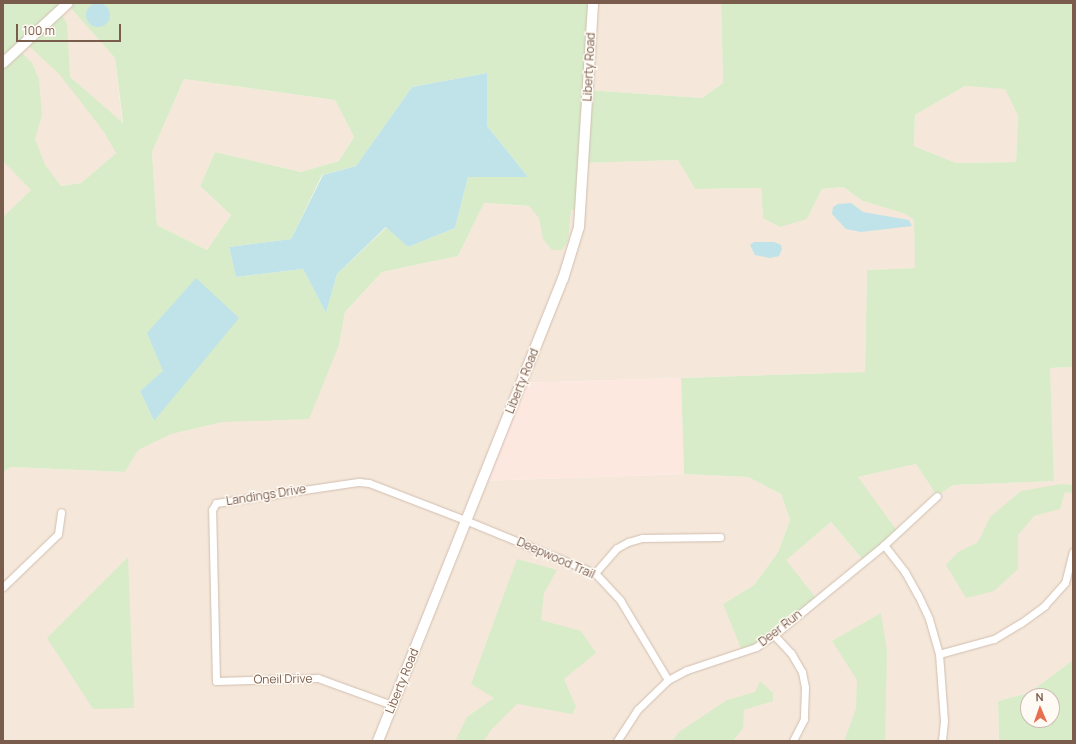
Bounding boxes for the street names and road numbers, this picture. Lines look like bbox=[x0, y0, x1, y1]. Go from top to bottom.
street label: Liberty Road bbox=[580, 32, 598, 102]
street label: Liberty Road bbox=[502, 346, 542, 416]
street label: Landings Drive bbox=[225, 482, 307, 508]
street label: Deepwood Trail bbox=[515, 534, 597, 582]
street label: Deer Run bbox=[756, 607, 804, 649]
street label: Liberty Road bbox=[382, 646, 422, 716]
street label: Oneil Drive bbox=[253, 671, 313, 687]

